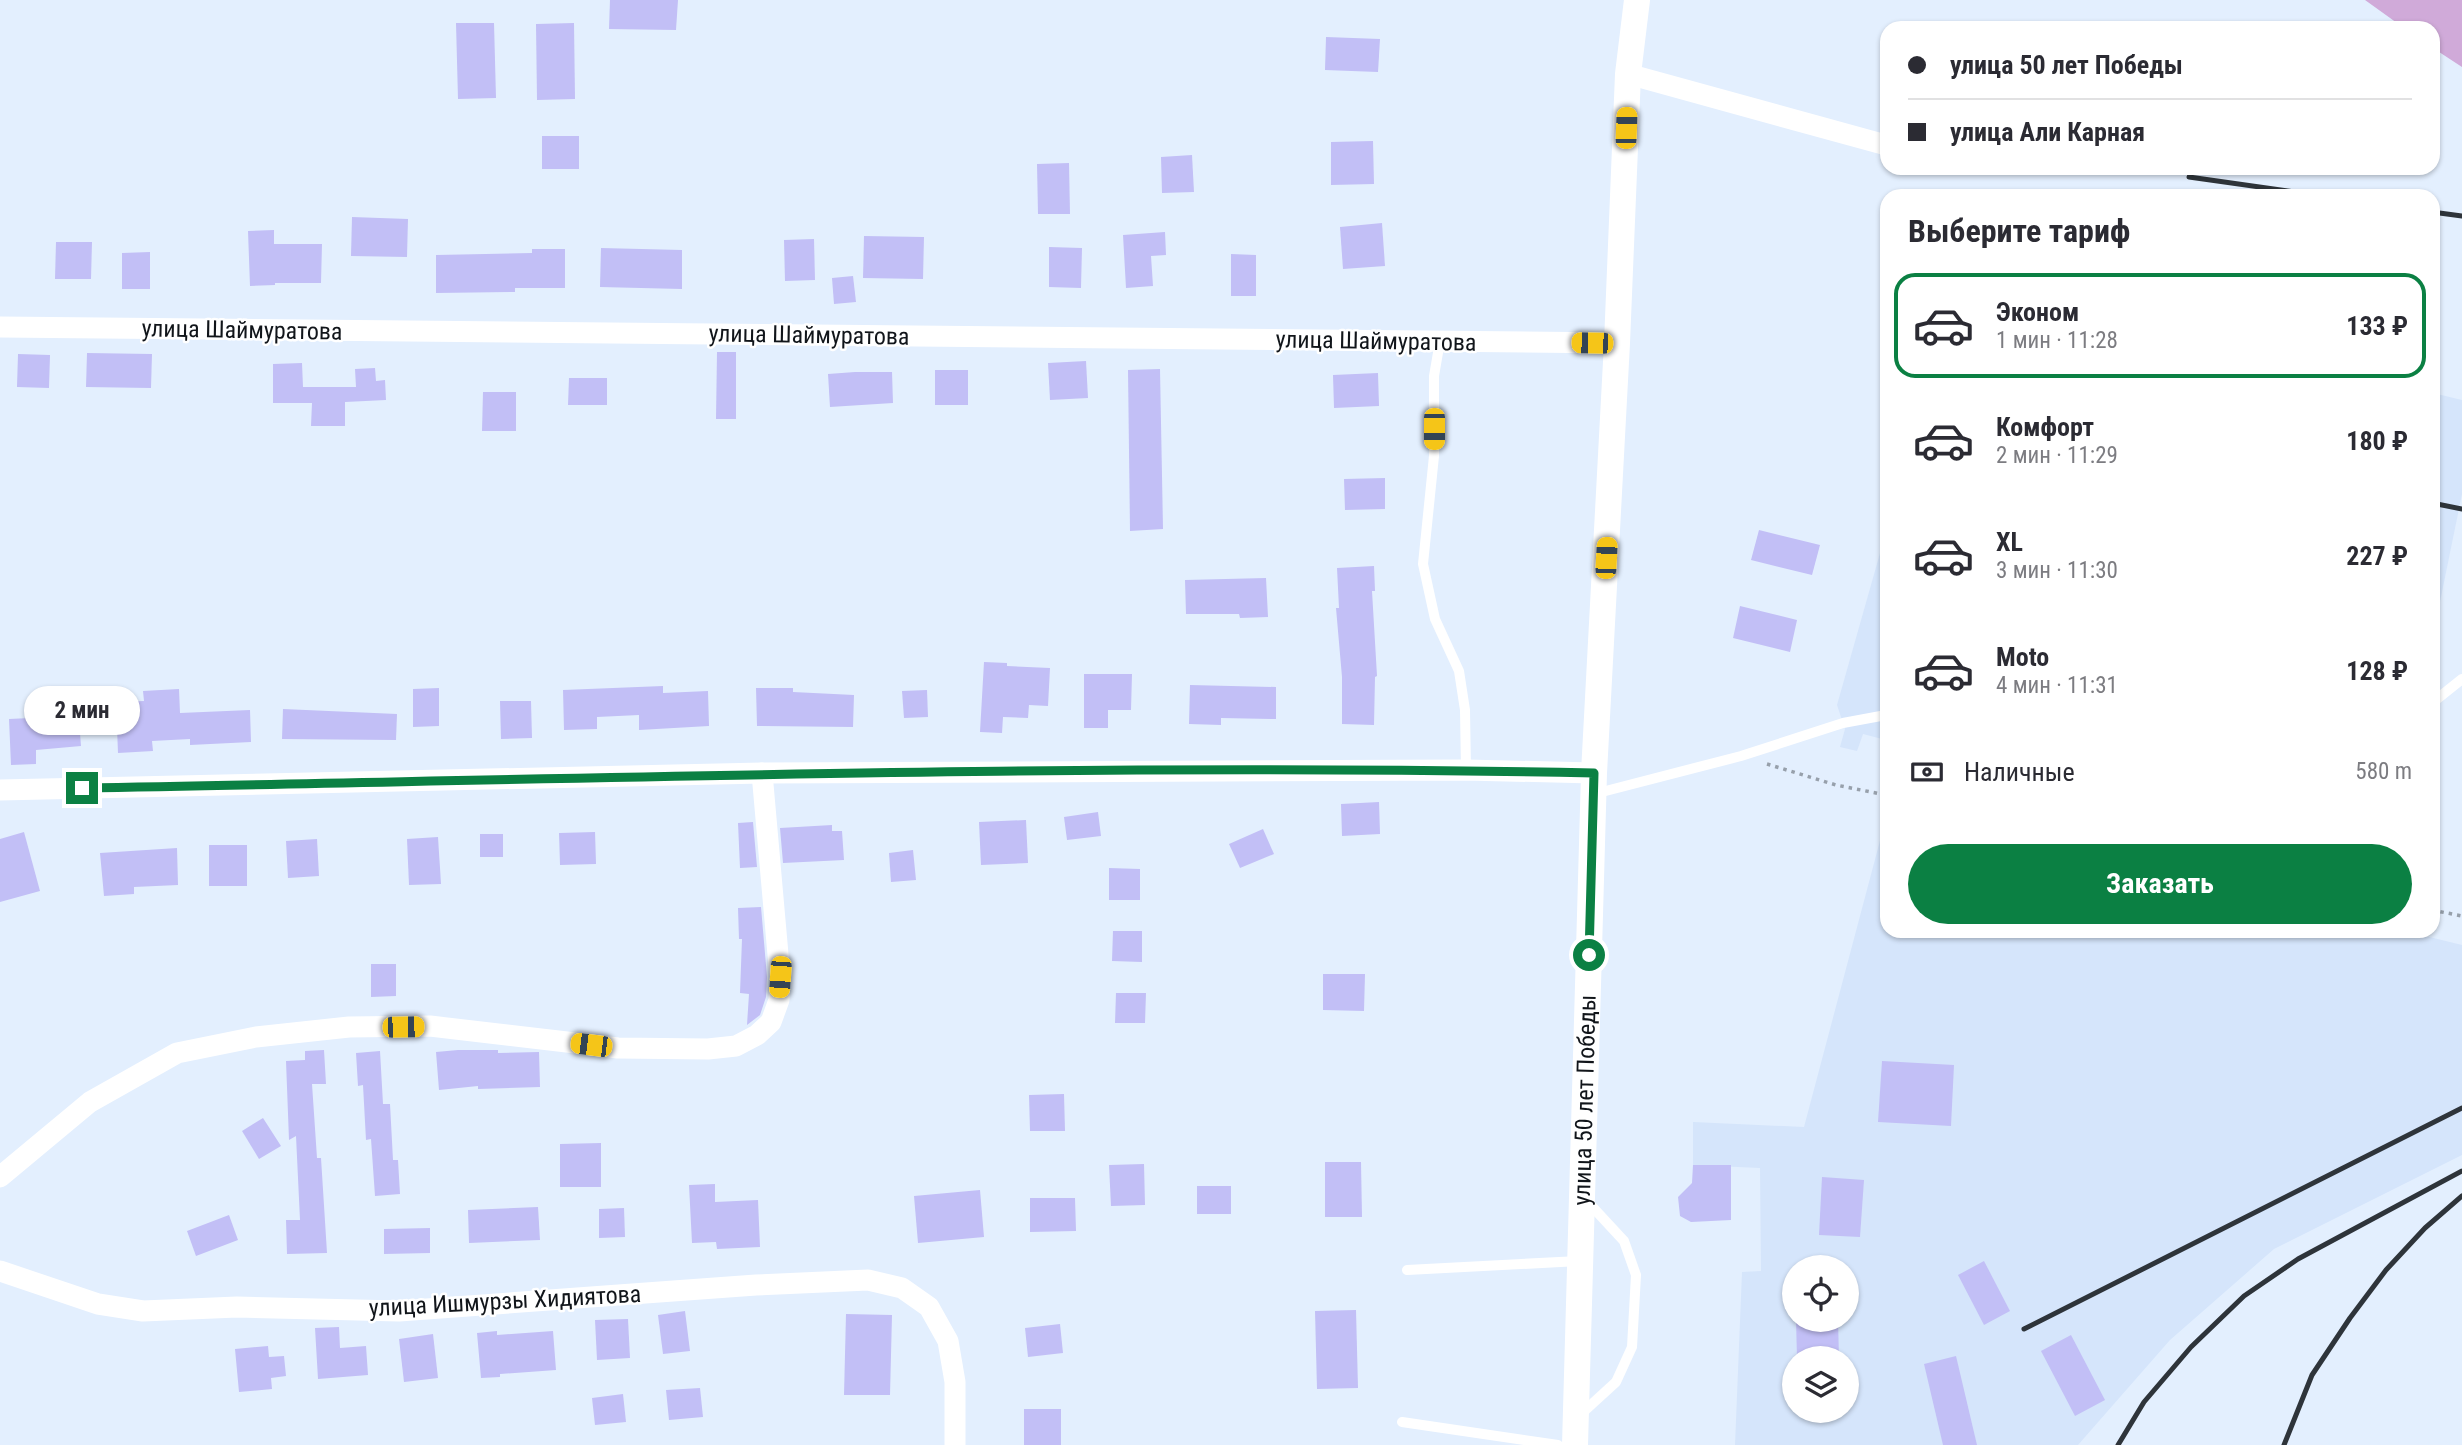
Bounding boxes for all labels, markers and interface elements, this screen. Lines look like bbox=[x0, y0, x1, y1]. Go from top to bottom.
text: улица 50 лет Победы bbox=[1950, 50, 2183, 80]
car bbox=[1615, 107, 1638, 149]
text: улица Али Карная bbox=[1950, 117, 2145, 147]
text: Выберите тариф bbox=[1908, 212, 2130, 250]
icon: car bbox=[1912, 294, 1975, 357]
text: Эконом bbox=[1996, 297, 2079, 327]
text: 133 ₽ bbox=[2346, 311, 2408, 341]
street label: улица Шаймуратова bbox=[141, 314, 343, 346]
street label: улица Шаймуратова bbox=[708, 319, 910, 351]
street label: улица Шаймуратова bbox=[1275, 325, 1477, 357]
text: 1 мин · 11:28 bbox=[1996, 327, 2118, 354]
car bbox=[1571, 332, 1614, 354]
car bbox=[1424, 408, 1445, 450]
icon: car bbox=[1912, 409, 1975, 472]
text: Комфорт bbox=[1996, 412, 2094, 442]
text: 180 ₽ bbox=[2346, 426, 2408, 456]
text: 2 мин · 11:29 bbox=[1996, 442, 2118, 469]
icon: car bbox=[1912, 524, 1975, 587]
text: XL bbox=[1996, 527, 2023, 557]
car bbox=[1595, 536, 1618, 580]
text: 227 ₽ bbox=[2346, 541, 2408, 571]
text: 3 мин · 11:30 bbox=[1996, 557, 2118, 584]
icon: car bbox=[1912, 639, 1975, 702]
text: Moto bbox=[1996, 642, 2049, 672]
text: 128 ₽ bbox=[2346, 656, 2408, 686]
text: 4 мин · 11:31 bbox=[1996, 672, 2118, 699]
callout: 2 мин bbox=[24, 686, 140, 736]
text: 2 мин bbox=[54, 697, 110, 724]
icon: cash bbox=[1908, 753, 1946, 791]
text: Наличные bbox=[1964, 757, 2075, 787]
text: 580 m bbox=[2355, 758, 2412, 785]
route end bbox=[66, 772, 98, 804]
button: Заказать bbox=[1908, 844, 2412, 924]
route start bbox=[1573, 939, 1605, 971]
car bbox=[769, 955, 792, 999]
street label: улица 50 лет Победы bbox=[1568, 994, 1602, 1206]
car bbox=[382, 1016, 425, 1038]
car bbox=[569, 1032, 614, 1058]
map controls bbox=[1782, 1255, 1859, 1423]
button: locate bbox=[1782, 1255, 1859, 1332]
street label: улица Ишмурзы Хидиятова bbox=[368, 1280, 642, 1322]
button: layers bbox=[1782, 1346, 1859, 1423]

